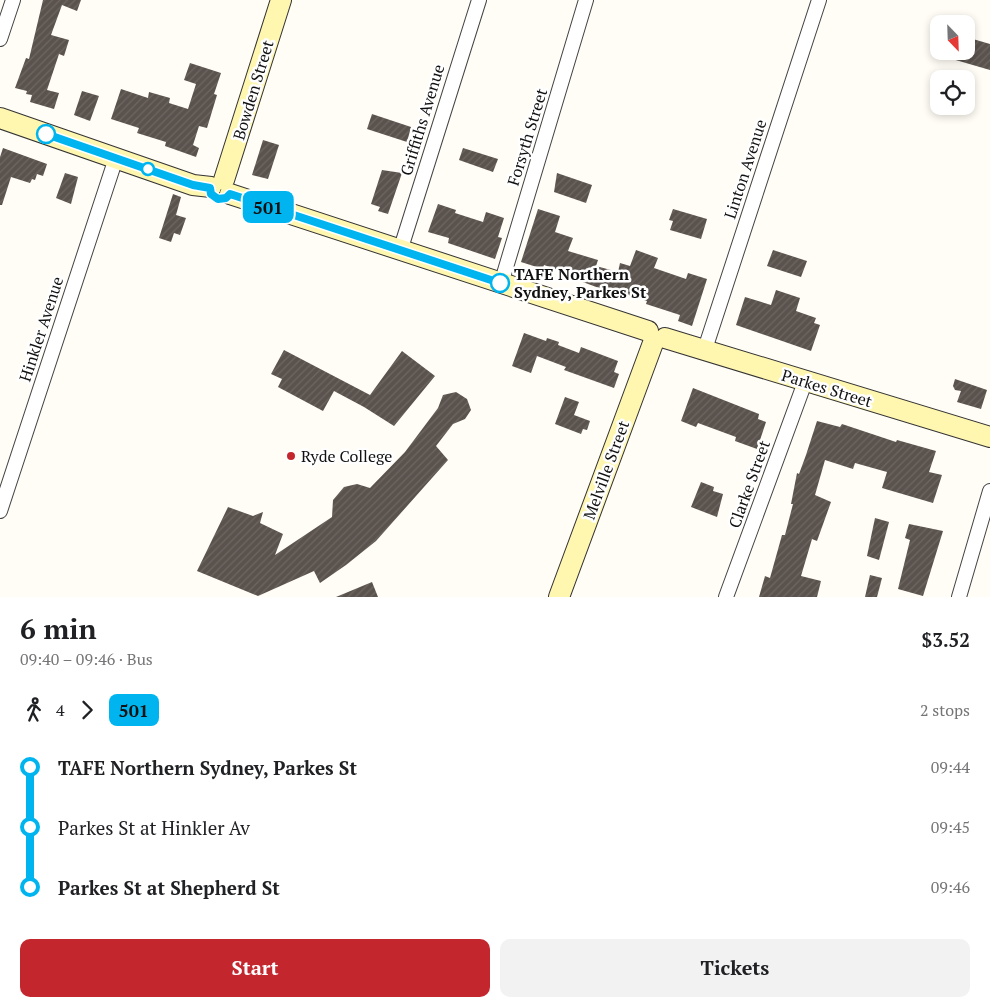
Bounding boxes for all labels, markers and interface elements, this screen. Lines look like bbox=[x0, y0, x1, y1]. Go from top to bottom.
north arrow bbox=[930, 15, 975, 60]
map controls bbox=[930, 15, 975, 115]
street label: Bowden Street bbox=[227, 37, 279, 143]
street label: Griffiths Avenue bbox=[395, 62, 449, 178]
button: locate bbox=[930, 70, 975, 115]
street label: Forsyth Street bbox=[502, 86, 552, 188]
street label: Linton Avenue bbox=[719, 116, 771, 222]
unlabelled marker bbox=[36, 124, 56, 144]
unlabelled marker bbox=[141, 162, 155, 176]
line badge: 501 bbox=[239, 191, 297, 223]
text: 501 bbox=[253, 195, 283, 219]
place label: TAFE Northern Sydney, Parkes St bbox=[514, 263, 647, 303]
marker: TAFE Northern Sydney, Parkes St bbox=[490, 273, 510, 293]
street label: Hinkler Avenue bbox=[14, 274, 68, 384]
street label: Parkes Street bbox=[779, 364, 875, 412]
street label: Melville Street bbox=[578, 417, 634, 523]
street label: Clarke Street bbox=[723, 437, 775, 531]
place label: Ryde College bbox=[301, 445, 392, 467]
marker: Ryde College bbox=[285, 450, 297, 462]
text: 6 min bbox=[20, 610, 97, 647]
text: $3.52 bbox=[921, 627, 970, 652]
text: 09:40 – 09:46 · Bus bbox=[20, 648, 153, 670]
icon: walk bbox=[20, 696, 48, 724]
icon: forward bbox=[73, 696, 101, 724]
text: 501 bbox=[119, 698, 149, 722]
text: 4 bbox=[56, 699, 65, 721]
text: 2 stops bbox=[920, 699, 970, 721]
text: TAFE Northern Sydney, Parkes St bbox=[58, 755, 357, 780]
text: 09:44 bbox=[931, 756, 970, 778]
text: Parkes St at Hinkler Av bbox=[58, 815, 250, 840]
text: 09:45 bbox=[931, 816, 970, 838]
text: Parkes St at Shepherd St bbox=[58, 875, 280, 900]
text: 09:46 bbox=[931, 876, 970, 898]
button: Start bbox=[20, 939, 490, 997]
button: Tickets bbox=[500, 939, 970, 997]

